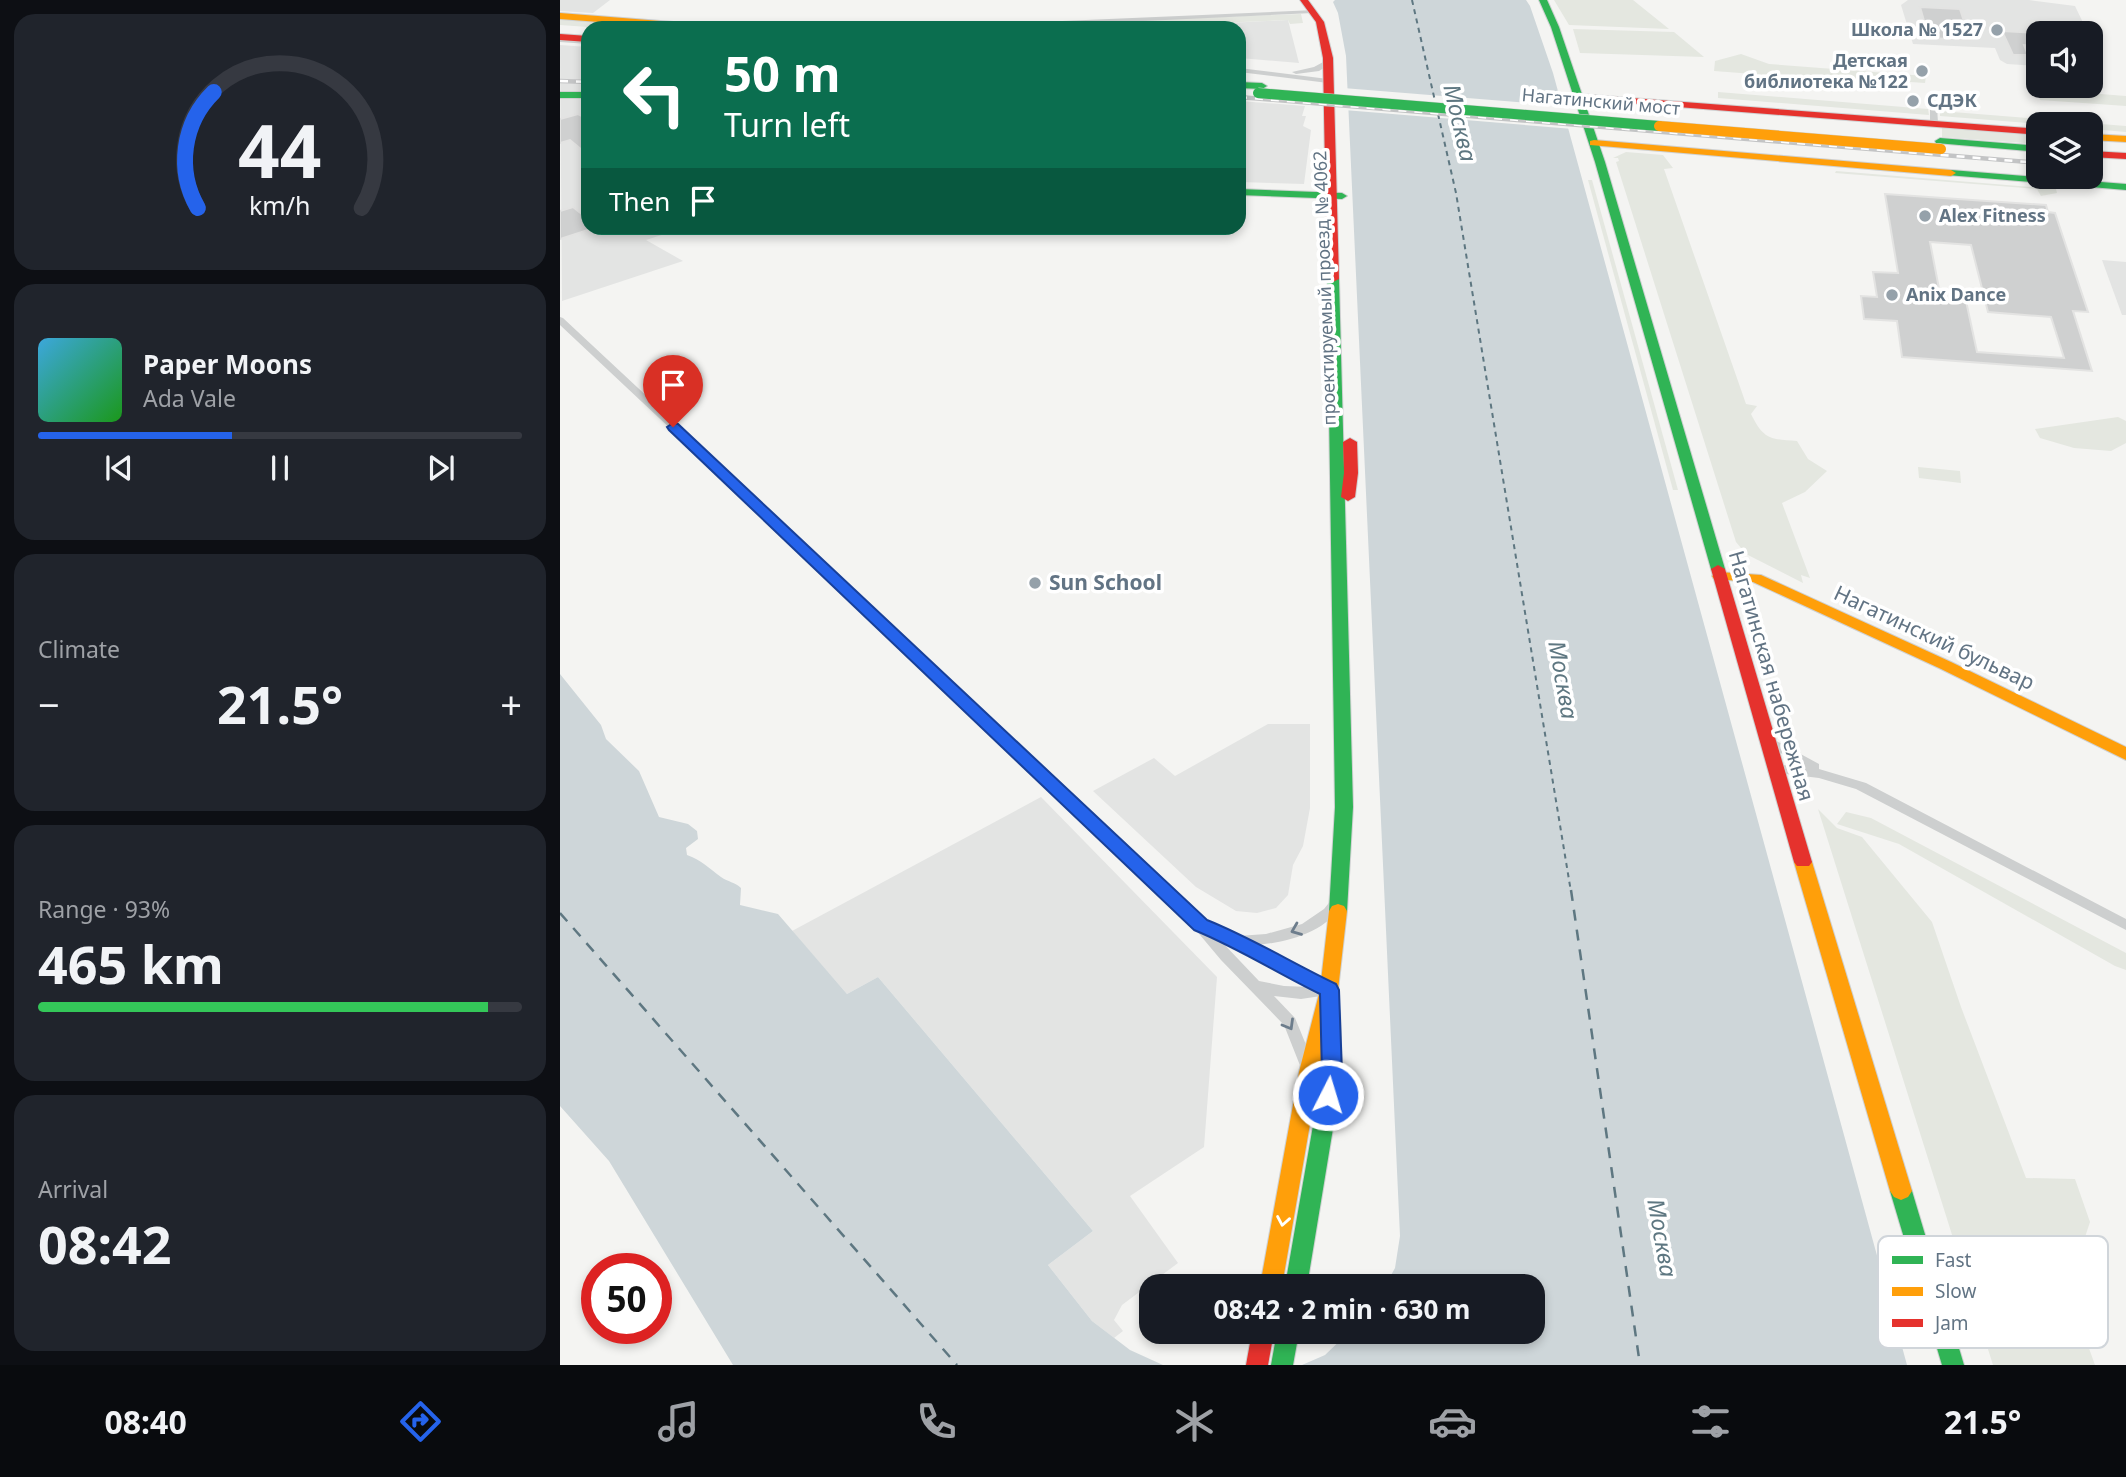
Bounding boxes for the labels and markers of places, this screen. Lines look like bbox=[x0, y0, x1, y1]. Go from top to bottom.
place label: Школа № 1527 bbox=[1851, 17, 1983, 41]
marker: Школа № 1527 bbox=[1989, 22, 2005, 38]
place label: Детская библиотека №122 bbox=[1744, 48, 1908, 93]
marker: Детская библиотека №122 bbox=[1914, 63, 1930, 79]
place label: СДЭК bbox=[1927, 88, 1977, 112]
marker: СДЭК bbox=[1905, 93, 1921, 109]
place label: Alex Fitness bbox=[1939, 203, 2046, 227]
marker: Alex Fitness bbox=[1917, 208, 1933, 224]
place label: Anix Dance bbox=[1906, 282, 2006, 306]
marker: Anix Dance bbox=[1884, 287, 1900, 303]
pin bbox=[643, 355, 703, 427]
place label: Sun School bbox=[1049, 568, 1162, 596]
marker: Sun School bbox=[1027, 575, 1043, 591]

